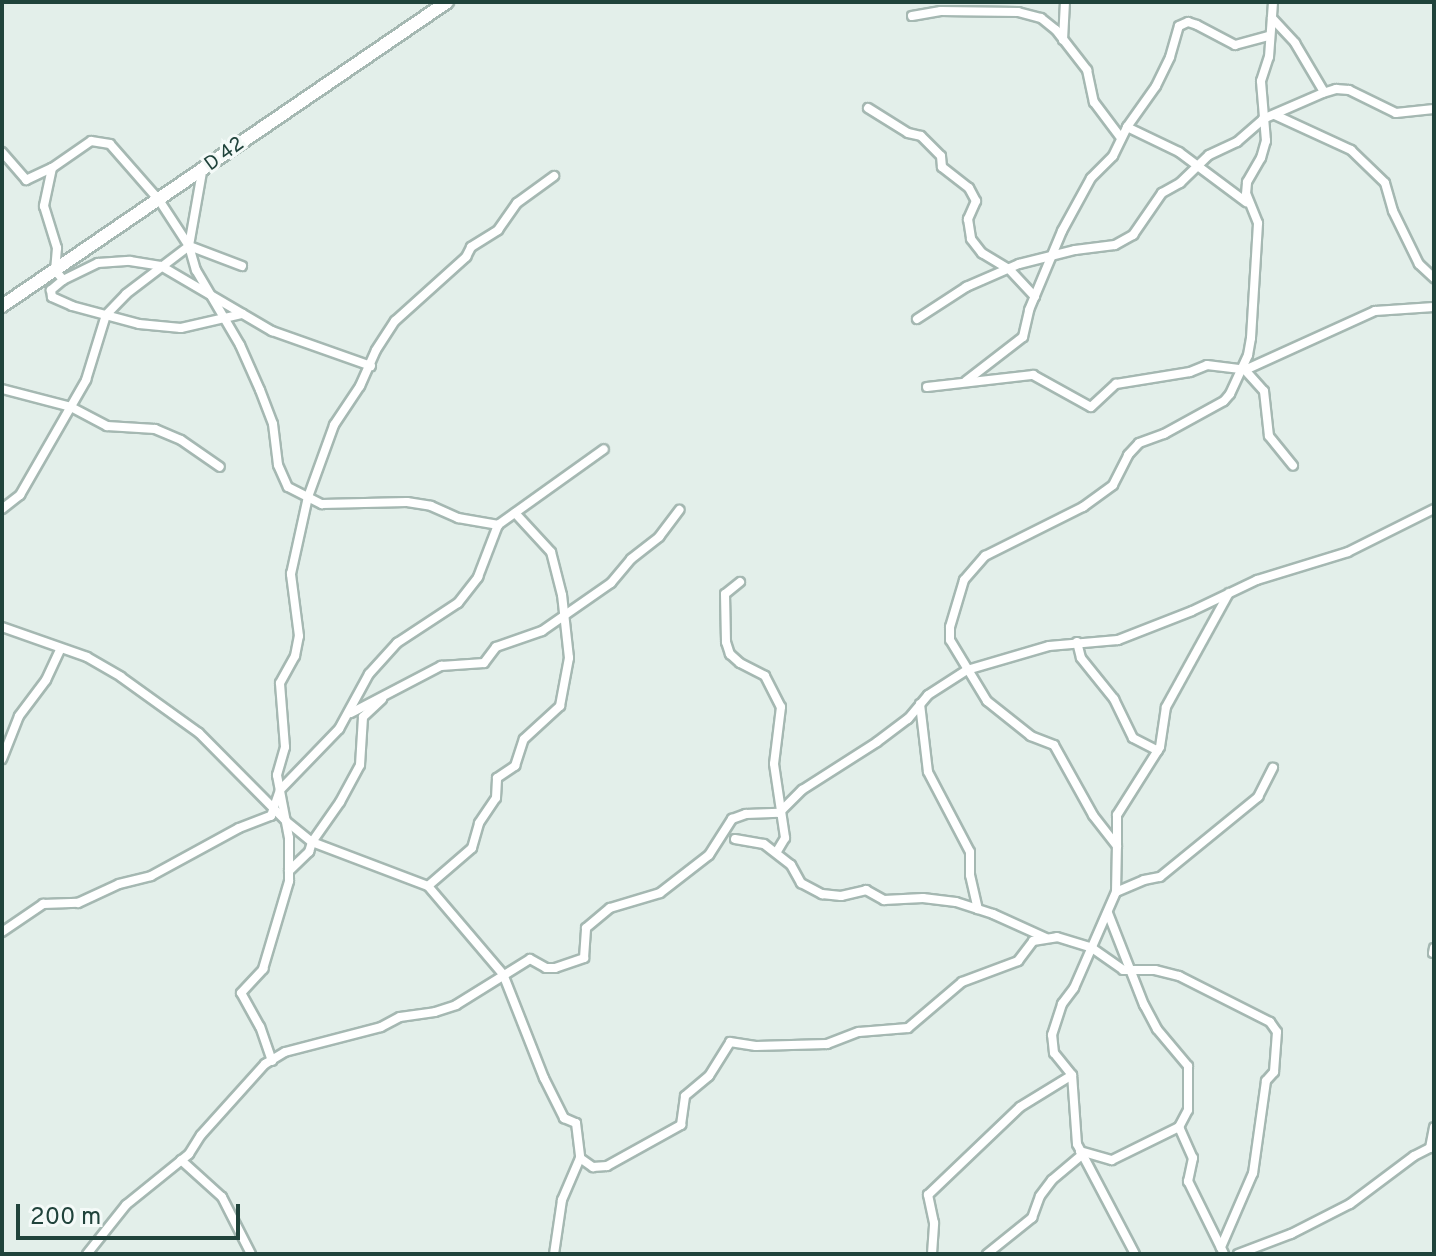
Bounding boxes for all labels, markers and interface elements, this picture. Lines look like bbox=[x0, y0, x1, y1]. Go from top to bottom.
street label: D 42 bbox=[201, 133, 249, 177]
scale bar bbox=[20, 1188, 244, 1238]
text: 200 m bbox=[30, 1203, 101, 1233]

